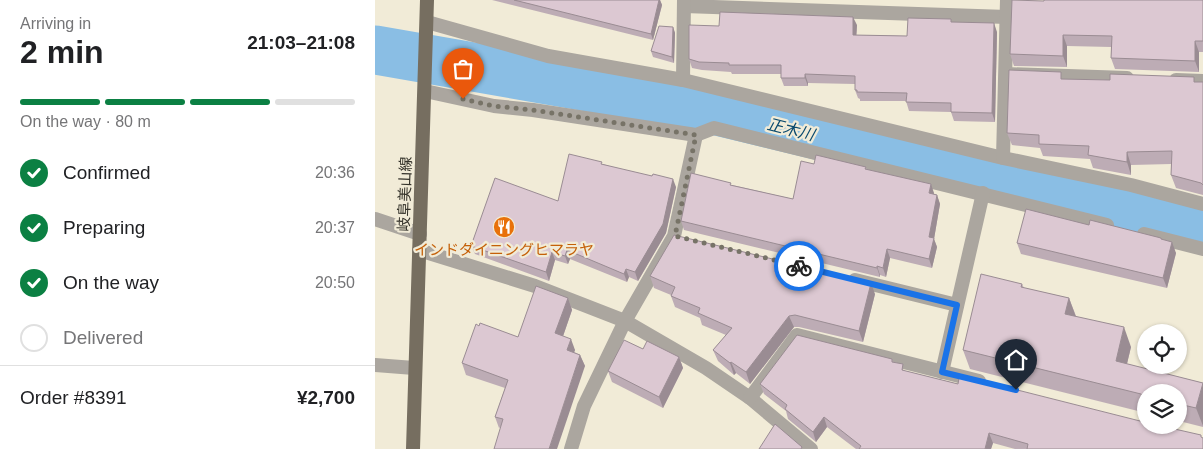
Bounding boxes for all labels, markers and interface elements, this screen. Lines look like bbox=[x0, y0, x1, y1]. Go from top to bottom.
text: Arriving in bbox=[20, 15, 91, 32]
text: 21:03–21:08 bbox=[247, 32, 355, 53]
text: 2 min bbox=[20, 34, 104, 70]
pin bbox=[442, 48, 484, 99]
icon: bag bbox=[449, 55, 477, 83]
text: On the way · 80 m bbox=[20, 113, 151, 130]
water label: 正木川 bbox=[766, 115, 818, 144]
street label: 岐阜美山線 bbox=[395, 156, 414, 232]
icon: check bbox=[20, 159, 48, 187]
text: Confirmed bbox=[63, 162, 151, 183]
text: 20:36 bbox=[315, 164, 355, 181]
icon: check bbox=[20, 214, 48, 242]
restaurant icon: インドダイニングヒマラヤ bbox=[492, 215, 516, 239]
text: Preparing bbox=[63, 217, 145, 238]
text: 20:37 bbox=[315, 219, 355, 236]
place label: インドダイニングヒマラヤ bbox=[414, 241, 594, 258]
courier bbox=[774, 241, 824, 291]
icon: bike bbox=[785, 252, 813, 280]
icon: check bbox=[20, 269, 48, 297]
text: On the way bbox=[63, 272, 159, 293]
text: 20:50 bbox=[315, 274, 355, 291]
map controls bbox=[1137, 324, 1187, 434]
button: locate bbox=[1137, 324, 1187, 374]
text: Delivered bbox=[63, 327, 143, 348]
pin bbox=[995, 339, 1037, 390]
icon: home bbox=[1002, 346, 1030, 374]
button: layers bbox=[1137, 384, 1187, 434]
text: Order #8391 bbox=[20, 387, 127, 408]
text: ¥2,700 bbox=[297, 387, 355, 408]

